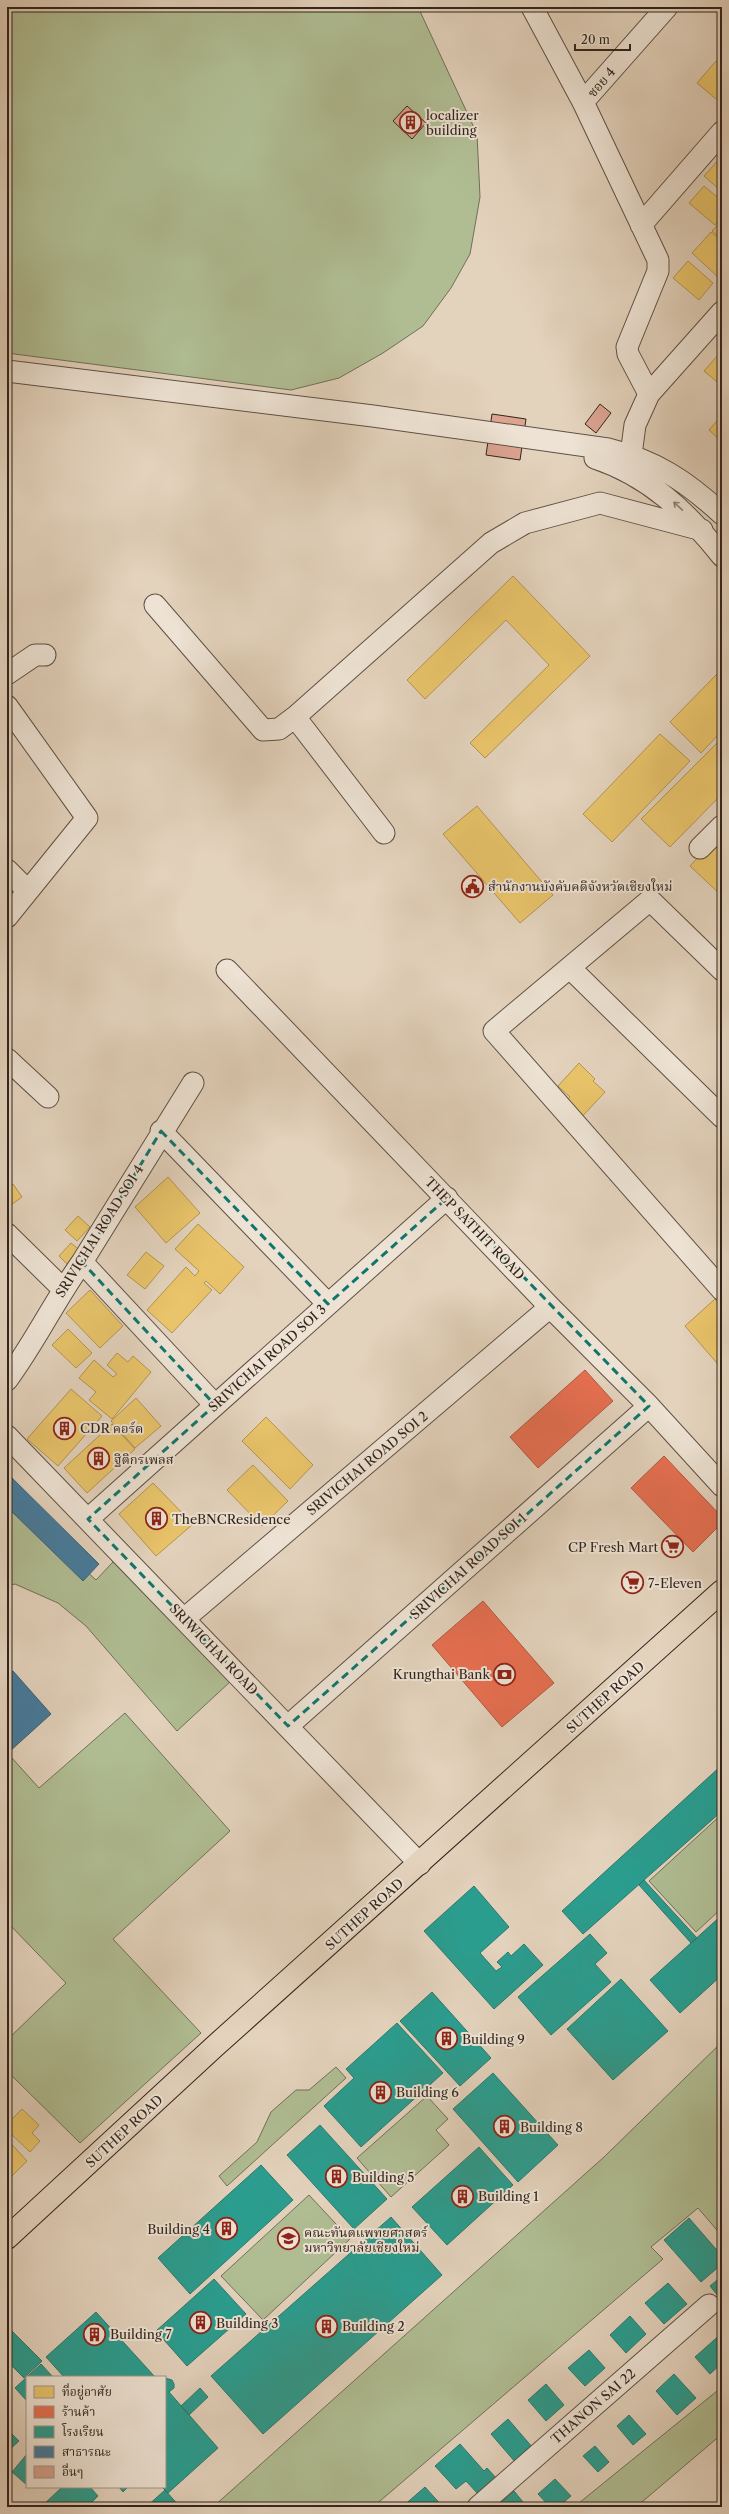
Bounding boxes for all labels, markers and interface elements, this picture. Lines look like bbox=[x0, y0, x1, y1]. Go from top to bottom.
scale bar bbox=[575, 26, 630, 52]
text: 20 m bbox=[581, 32, 610, 47]
street label: ซอย 4 bbox=[584, 64, 618, 100]
place label: localizer building bbox=[426, 107, 479, 138]
building icon: localizer building bbox=[397, 109, 423, 135]
one-way arrow bbox=[673, 502, 683, 511]
public building icon: สำนักงานบังคับคดีจังหวัดเชียงใหม่ bbox=[460, 873, 486, 899]
place label: สำนักงานบังคับคดีจังหวัดเชียงใหม่ bbox=[488, 878, 673, 894]
street label: SRIVICHAI ROAD SOI 4 bbox=[52, 1162, 146, 1300]
street label: THEP SATHIT ROAD bbox=[422, 1173, 528, 1283]
street label: SRIVICHAI ROAD SOI 3 bbox=[205, 1301, 329, 1415]
street label: SRIVICHAI ROAD SOI 2 bbox=[303, 1408, 431, 1518]
building icon: CDR คอร์ด bbox=[52, 1415, 78, 1441]
place label: CDR คอร์ด bbox=[80, 1420, 143, 1436]
building icon: ฐิติกรเพลส bbox=[86, 1446, 112, 1472]
place label: ฐิติกรเพลส bbox=[114, 1451, 174, 1467]
building icon: TheBNCResidence bbox=[143, 1506, 169, 1532]
street label: SRIVICHAI ROAD SOI 1 bbox=[406, 1509, 530, 1623]
place label: TheBNCResidence bbox=[172, 1511, 290, 1527]
supermarket icon: CP Fresh Mart bbox=[660, 1534, 686, 1560]
place label: CP Fresh Mart bbox=[568, 1539, 658, 1555]
supermarket icon: 7-Eleven bbox=[619, 1570, 645, 1596]
place label: 7-Eleven bbox=[648, 1575, 702, 1591]
street label: SRIWICHAI ROAD bbox=[166, 1600, 262, 1698]
street label: SUTHEP ROAD bbox=[563, 1658, 647, 1736]
bank icon: Krungthai Bank bbox=[492, 1661, 518, 1687]
place label: Krungthai Bank bbox=[393, 1666, 490, 1682]
street label: SUTHEP ROAD bbox=[322, 1875, 406, 1953]
building icon: Building 9 bbox=[433, 2026, 459, 2052]
place label: Building 9 bbox=[462, 2031, 525, 2047]
building icon: Building 6 bbox=[367, 2079, 393, 2105]
place label: Building 6 bbox=[396, 2084, 459, 2100]
street label: SUTHEP ROAD bbox=[82, 2091, 166, 2171]
building icon: Building 8 bbox=[492, 2114, 518, 2140]
place label: Building 8 bbox=[520, 2119, 583, 2135]
building icon: Building 5 bbox=[324, 2164, 350, 2190]
place label: Building 5 bbox=[352, 2169, 414, 2185]
building icon: Building 1 bbox=[450, 2183, 476, 2209]
place label: Building 1 bbox=[478, 2188, 539, 2204]
building icon: Building 4 bbox=[213, 2216, 239, 2242]
place label: Building 4 bbox=[147, 2221, 210, 2237]
place label: คณะทันตแพทยศาสตร์ มหาวิทยาลัยเชียงใหม่ bbox=[304, 2224, 428, 2255]
school or university icon: คณะทันตแพทยศาสตร์ มหาวิทยาลัยเชียงใหม่ bbox=[276, 2226, 302, 2252]
building icon: Building 3 bbox=[188, 2310, 214, 2336]
building icon: Building 2 bbox=[314, 2313, 340, 2339]
place label: Building 3 bbox=[216, 2315, 278, 2331]
place label: Building 2 bbox=[342, 2318, 405, 2334]
building icon: Building 7 bbox=[81, 2321, 107, 2347]
place label: Building 7 bbox=[110, 2326, 172, 2342]
street label: THANON SAI 22 bbox=[548, 2365, 638, 2447]
legend bbox=[26, 2376, 166, 2488]
text: ที่อยู่อาศัย bbox=[62, 2383, 112, 2400]
text: ร้านค้า bbox=[62, 2404, 95, 2419]
text: โรงเรียน bbox=[61, 2423, 104, 2439]
text: สาธารณะ bbox=[62, 2444, 111, 2459]
text: อื่นๆ bbox=[62, 2463, 83, 2479]

